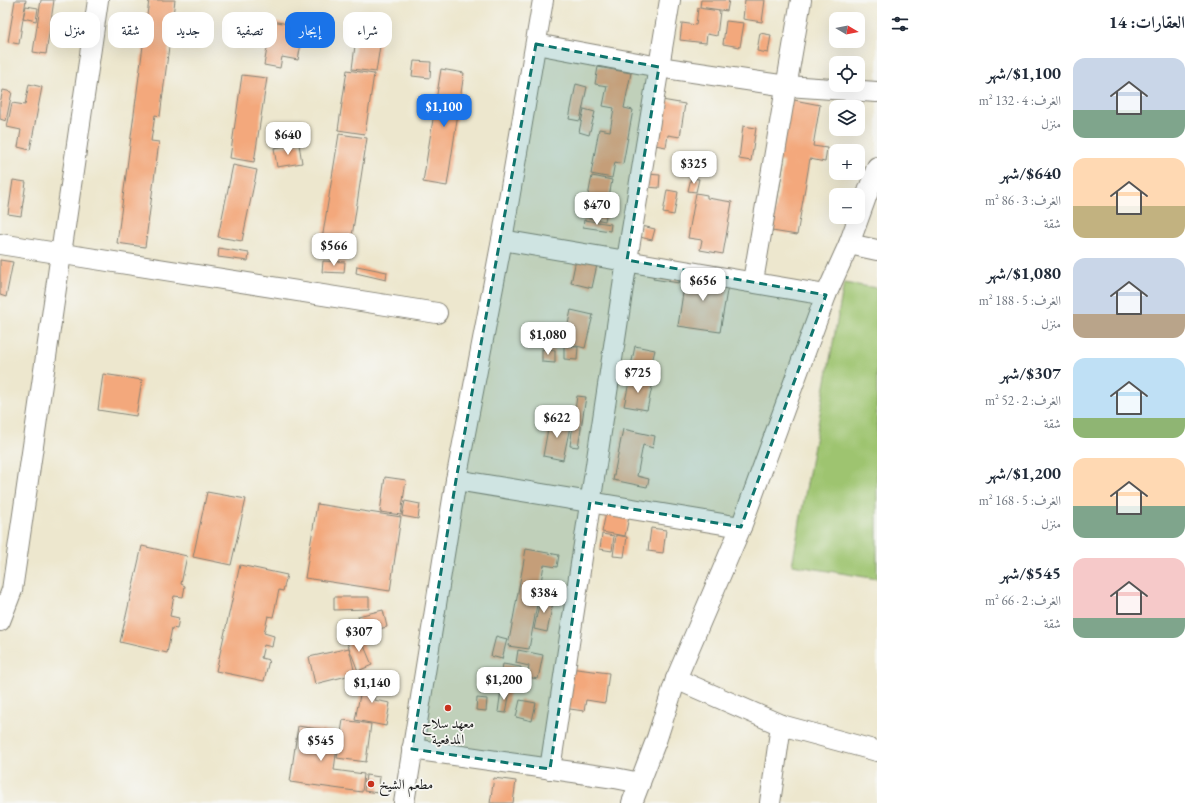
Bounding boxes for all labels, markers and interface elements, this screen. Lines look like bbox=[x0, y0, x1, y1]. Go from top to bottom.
text: العقارات: 14 bbox=[1109, 11, 1185, 33]
chip: منزل bbox=[50, 12, 100, 48]
chip: شقة bbox=[108, 12, 154, 48]
chip: جديد bbox=[162, 12, 214, 48]
chip: تصفية bbox=[222, 12, 277, 48]
chip: إيجار bbox=[285, 12, 335, 48]
chip: شراء bbox=[343, 12, 392, 48]
north arrow bbox=[829, 12, 865, 48]
map controls bbox=[829, 12, 865, 224]
icon: filters bbox=[889, 13, 911, 35]
button: locate bbox=[829, 56, 865, 92]
text: $1,100/شهر bbox=[987, 62, 1061, 84]
icon: home bbox=[1105, 74, 1153, 122]
text: الغرف: 4 · 132 m² bbox=[979, 92, 1061, 109]
pin: $1,100 bbox=[411, 94, 477, 128]
text: $1,100 bbox=[426, 98, 462, 115]
button: layers bbox=[829, 100, 865, 136]
text: منزل bbox=[1041, 115, 1061, 132]
pin: $640 bbox=[264, 122, 312, 156]
text: $640 bbox=[275, 126, 301, 143]
button: + bbox=[829, 144, 865, 180]
pin: $325 bbox=[670, 151, 718, 185]
text: $325 bbox=[681, 155, 707, 172]
text: $640/شهر bbox=[1000, 162, 1061, 184]
icon: home bbox=[1105, 174, 1153, 222]
button: − bbox=[829, 188, 865, 224]
pin: $470 bbox=[573, 192, 621, 226]
text: الغرف: 3 · 86 m² bbox=[985, 192, 1061, 209]
text: $470 bbox=[584, 196, 610, 213]
text: شقة bbox=[1044, 215, 1061, 232]
pin: $566 bbox=[310, 233, 358, 267]
text: $566 bbox=[321, 237, 347, 254]
text: $1,080/شهر bbox=[987, 262, 1061, 284]
pin: $656 bbox=[679, 268, 727, 302]
text: $656 bbox=[690, 272, 716, 289]
icon: home bbox=[1105, 274, 1153, 322]
text: الغرف: 5 · 188 m² bbox=[979, 292, 1061, 309]
text: منزل bbox=[1041, 315, 1061, 332]
pin: $1,080 bbox=[515, 322, 581, 356]
text: $1,080 bbox=[530, 326, 566, 343]
pin: $725 bbox=[614, 360, 662, 394]
text: $307/شهر bbox=[1000, 362, 1061, 384]
text: $725 bbox=[625, 364, 651, 381]
icon: home bbox=[1105, 374, 1153, 422]
text: الغرف: 2 · 52 m² bbox=[985, 392, 1061, 409]
pin: $622 bbox=[533, 405, 581, 439]
text: $622 bbox=[544, 409, 570, 426]
text: شقة bbox=[1044, 415, 1061, 432]
text: $1,200/شهر bbox=[987, 462, 1061, 484]
icon: home bbox=[1105, 474, 1153, 522]
text: الغرف: 5 · 168 m² bbox=[979, 492, 1061, 509]
text: منزل bbox=[1041, 515, 1061, 532]
text: $545/شهر bbox=[1000, 562, 1061, 584]
icon: home bbox=[1105, 574, 1153, 622]
pin: $384 bbox=[520, 580, 568, 614]
text: $384 bbox=[531, 584, 557, 601]
text: الغرف: 2 · 66 m² bbox=[985, 592, 1061, 609]
text: شقة bbox=[1044, 615, 1061, 632]
pin: $307 bbox=[335, 619, 383, 653]
text: $307 bbox=[346, 623, 372, 640]
pin: $1,200 bbox=[471, 667, 537, 701]
pin: $1,140 bbox=[339, 670, 405, 704]
text: $1,200 bbox=[486, 671, 522, 688]
text: $1,140 bbox=[354, 674, 390, 691]
marker: معهد سلاح المدفعية bbox=[443, 703, 453, 713]
place label: معهد سلاح المدفعية bbox=[422, 714, 474, 748]
pin: $545 bbox=[297, 728, 345, 762]
text: $545 bbox=[308, 732, 334, 749]
place label: مطعم الشيخ bbox=[379, 775, 433, 798]
marker: مطعم الشيخ bbox=[366, 779, 376, 789]

